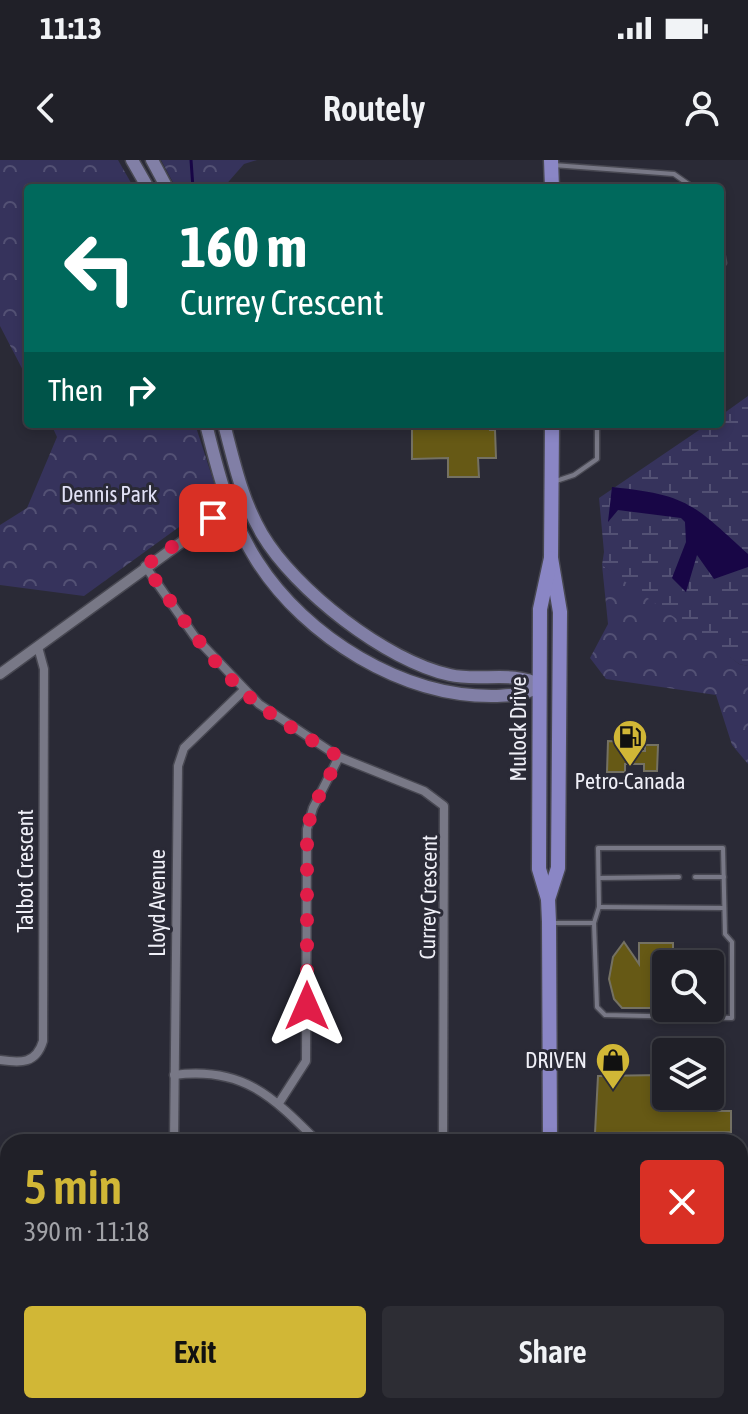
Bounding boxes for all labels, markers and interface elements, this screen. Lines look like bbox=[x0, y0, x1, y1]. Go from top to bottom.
text: 11:13 bbox=[40, 11, 102, 45]
icon: back bbox=[24, 86, 68, 130]
icon: person bbox=[680, 86, 724, 130]
text: Routely bbox=[323, 87, 425, 129]
text: 160 m bbox=[180, 215, 307, 279]
icon: left bbox=[48, 216, 152, 320]
text: Currey Crescent bbox=[180, 281, 384, 323]
icon: right bbox=[119, 368, 163, 412]
text: Then bbox=[48, 373, 103, 407]
park label: Dennis Park bbox=[61, 481, 157, 507]
pin bbox=[179, 484, 247, 552]
icon: arrive bbox=[191, 496, 235, 540]
street label: Mulock Drive bbox=[505, 677, 531, 781]
fuel station icon: Petro-Canada bbox=[611, 718, 649, 768]
place label: Petro-Canada bbox=[575, 768, 685, 794]
street label: Talbot Crescent bbox=[12, 809, 38, 933]
street label: Currey Crescent bbox=[414, 834, 442, 960]
street label: Lloyd Avenue bbox=[144, 849, 170, 957]
map controls bbox=[652, 950, 724, 1110]
button: search bbox=[652, 950, 724, 1022]
position arrow bbox=[265, 964, 349, 1048]
button: layers bbox=[652, 1038, 724, 1110]
shop icon: DRIVEN bbox=[594, 1041, 632, 1091]
place label: DRIVEN bbox=[525, 1047, 587, 1073]
text: 5 min bbox=[24, 1159, 122, 1214]
button: close bbox=[640, 1160, 724, 1244]
text: 390 m · 11:18 bbox=[24, 1217, 149, 1247]
button: Exit bbox=[24, 1306, 366, 1398]
button: Share bbox=[382, 1306, 724, 1398]

